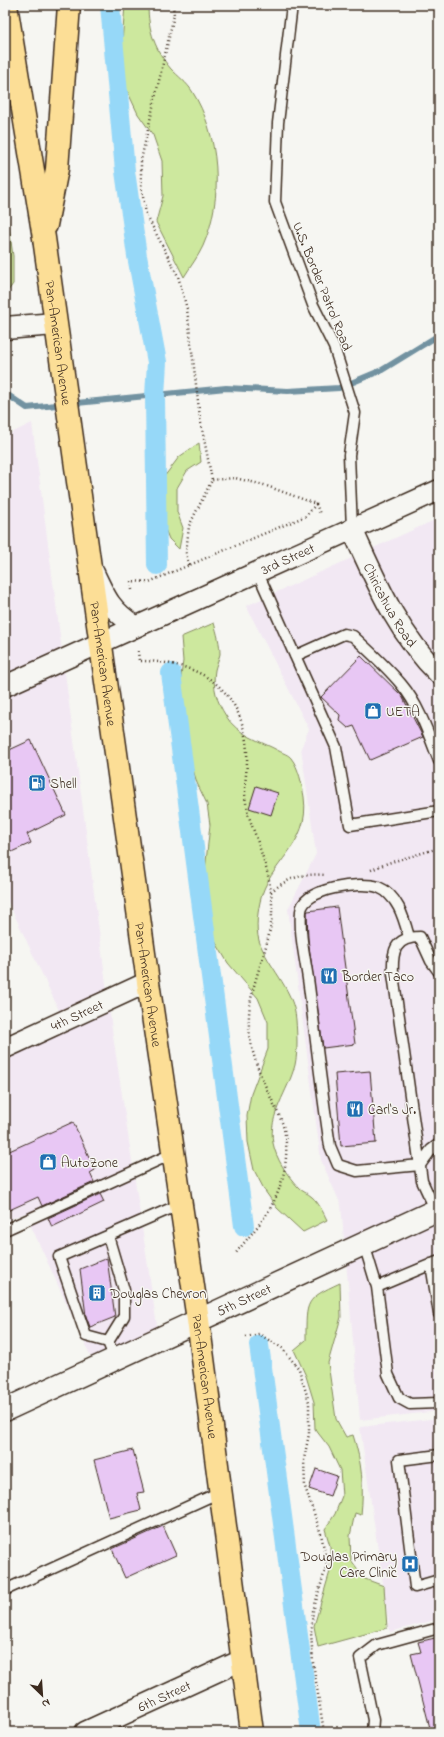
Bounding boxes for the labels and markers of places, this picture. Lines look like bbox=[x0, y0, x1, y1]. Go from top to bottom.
shop icon: UETA bbox=[363, 701, 383, 721]
place label: UETA bbox=[386, 702, 420, 723]
fuel station icon: Shell bbox=[27, 773, 47, 793]
place label: Shell bbox=[50, 774, 77, 795]
restaurant icon: Border Taco bbox=[319, 966, 339, 986]
place label: Border Taco bbox=[341, 967, 414, 988]
restaurant icon: Carl's Jr. bbox=[345, 1099, 365, 1119]
place label: Carl's Jr. bbox=[368, 1100, 416, 1121]
shop icon: AutoZone bbox=[38, 1152, 58, 1172]
place label: AutoZone bbox=[61, 1153, 119, 1174]
building icon: Douglas Chevron bbox=[87, 1283, 107, 1303]
place label: Douglas Chevron bbox=[109, 1284, 206, 1306]
place label: Douglas Primary Care Clinic bbox=[300, 1547, 398, 1584]
hospital icon: Douglas Primary Care Clinic bbox=[400, 1554, 420, 1574]

